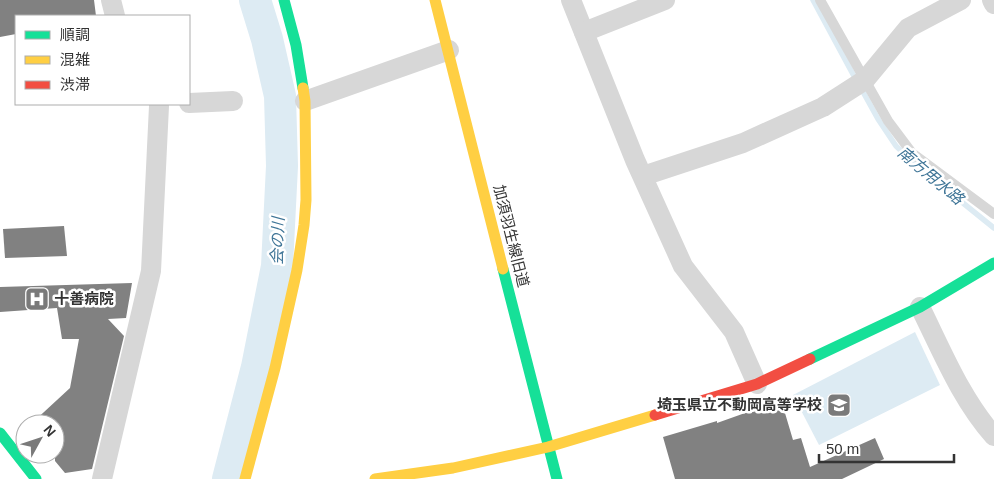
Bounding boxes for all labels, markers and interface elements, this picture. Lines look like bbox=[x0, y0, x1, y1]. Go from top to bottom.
legend bbox=[15, 15, 190, 105]
text: 順調 bbox=[60, 26, 90, 43]
text: 混雑 bbox=[60, 51, 90, 68]
text: 渋滞 bbox=[60, 76, 90, 93]
water label: 南方用水路 bbox=[895, 143, 968, 209]
street label: 加須羽生線旧道 bbox=[491, 183, 532, 289]
water label: 会の川 bbox=[268, 215, 287, 265]
hospital icon: 十善病院 bbox=[24, 286, 50, 312]
place label: 十善病院 bbox=[54, 290, 114, 307]
school or university icon: 埼玉県立不動岡高等学校 bbox=[826, 392, 852, 418]
place label: 埼玉県立不動岡高等学校 bbox=[657, 396, 822, 413]
north arrow bbox=[15, 414, 65, 464]
text: N bbox=[41, 422, 59, 440]
scale bar bbox=[819, 432, 954, 464]
text: 50 m bbox=[826, 440, 859, 457]

